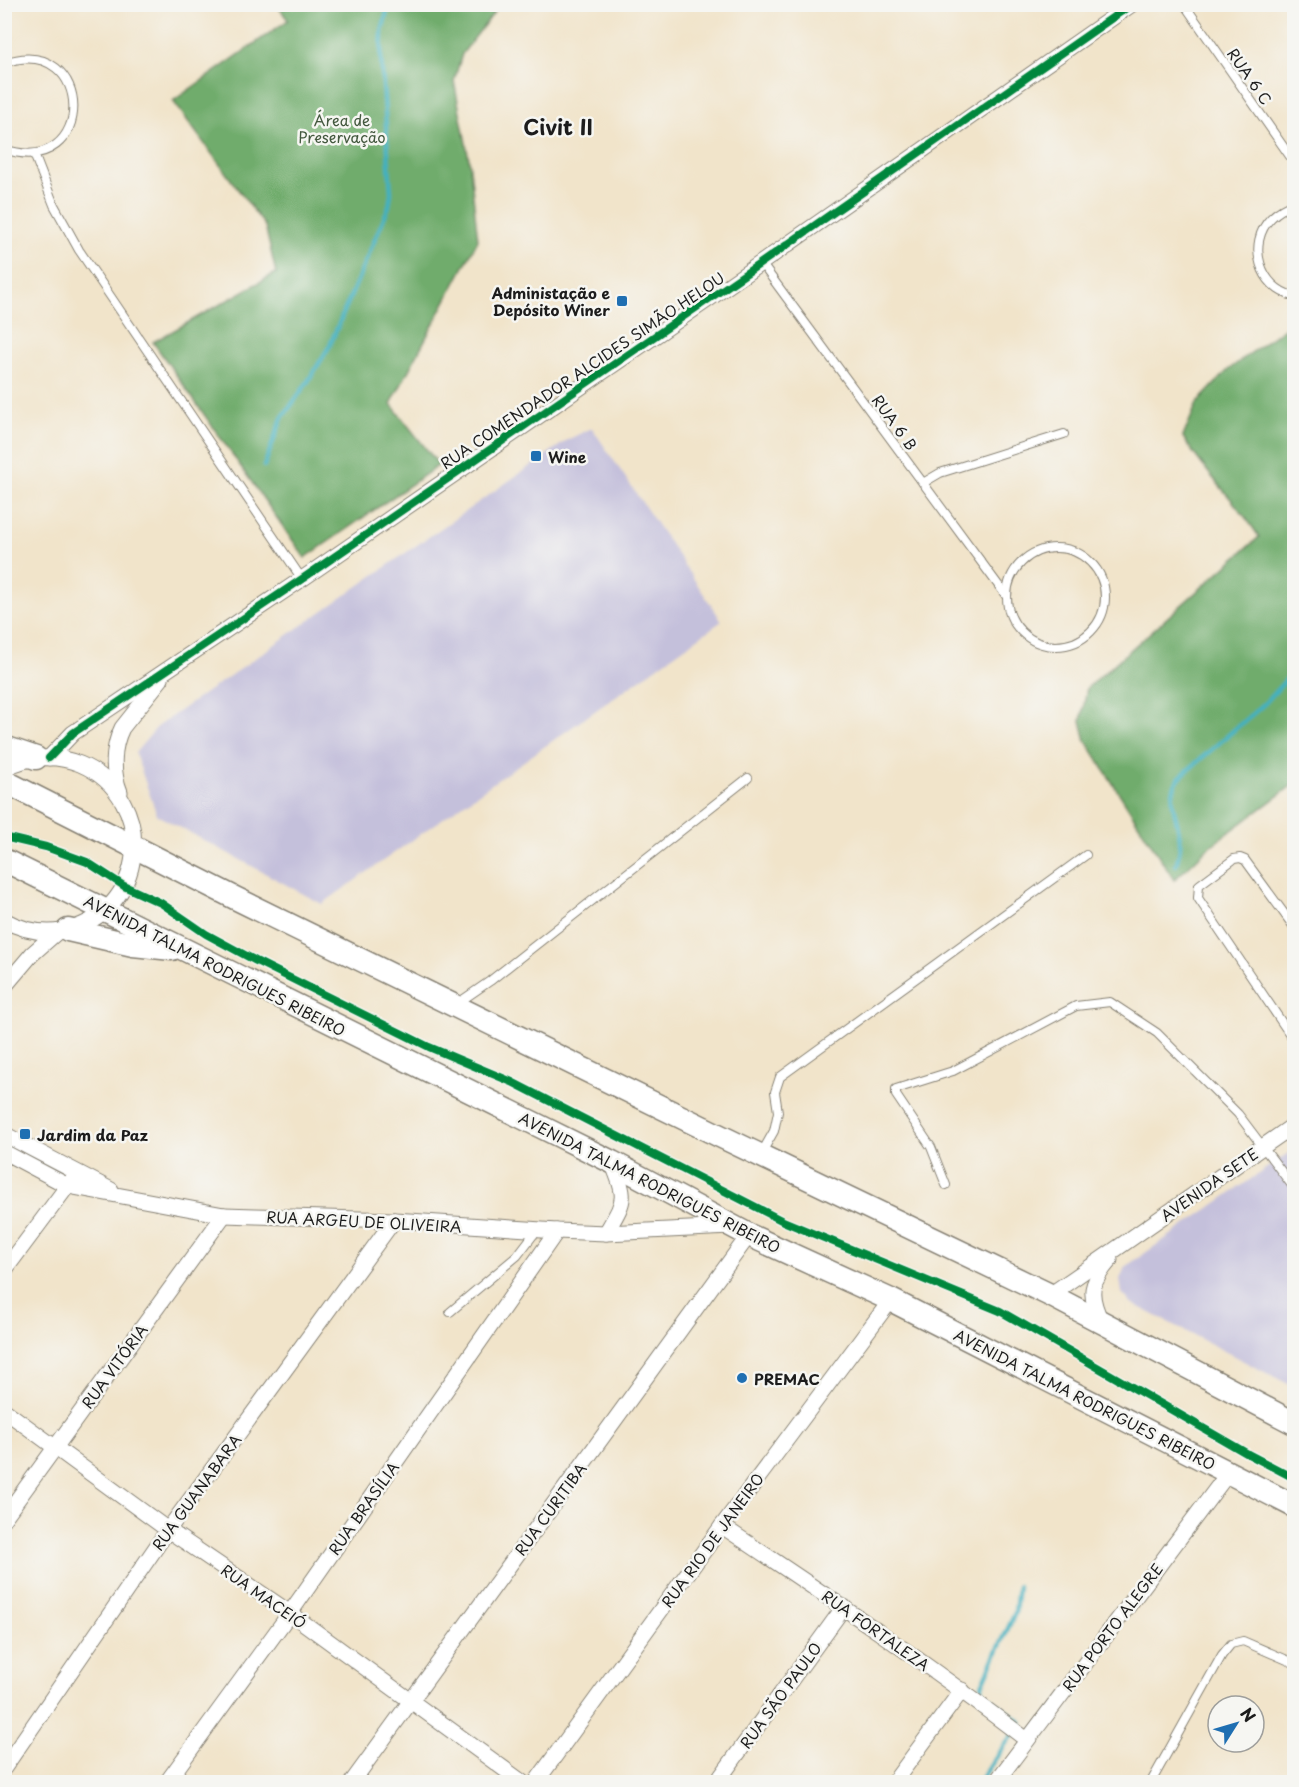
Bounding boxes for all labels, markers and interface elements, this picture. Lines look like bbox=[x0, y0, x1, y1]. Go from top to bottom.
street label: RUA 6 C bbox=[1222, 43, 1278, 109]
park label: Área de Preservação bbox=[298, 108, 386, 148]
district label: Civit II bbox=[523, 110, 593, 142]
street label: RUA COMENDADOR ALCIDES SIMÃO HELOU bbox=[435, 266, 729, 474]
place label: Administação e Depósito Winer bbox=[491, 281, 611, 321]
marker: Administação e Depósito Winer bbox=[615, 294, 629, 308]
street label: RUA 6 B bbox=[867, 389, 923, 455]
place label: Wine bbox=[548, 445, 587, 468]
marker: Wine bbox=[529, 449, 543, 463]
street label: AVENIDA TALMA RODRIGUES RIBEIRO bbox=[80, 889, 350, 1041]
street label: AVENIDA TALMA RODRIGUES RIBEIRO bbox=[515, 1106, 785, 1258]
place label: Jardim da Paz bbox=[37, 1123, 148, 1146]
marker: Jardim da Paz bbox=[18, 1127, 32, 1141]
street label: AVENIDA SETE bbox=[1155, 1142, 1263, 1226]
street label: RUA ARGEU DE OLIVEIRA bbox=[266, 1204, 462, 1238]
street label: RUA VITÓRIA bbox=[76, 1319, 152, 1413]
street label: AVENIDA TALMA RODRIGUES RIBEIRO bbox=[950, 1323, 1220, 1475]
place label: PREMAC bbox=[754, 1367, 820, 1390]
marker: PREMAC bbox=[735, 1371, 749, 1385]
street label: RUA GUANABARA bbox=[146, 1429, 246, 1555]
street label: RUA BRASÍLIA bbox=[322, 1457, 404, 1559]
street label: RUA CURITIBA bbox=[509, 1458, 591, 1560]
street label: RUA RIO DE JANEIRO bbox=[655, 1468, 769, 1612]
street label: RUA MACEIÓ bbox=[217, 1558, 311, 1634]
street label: RUA PORTO ALEGRE bbox=[1056, 1558, 1168, 1696]
street label: RUA FORTALEZA bbox=[817, 1584, 935, 1676]
street label: RUA SÃO PAULO bbox=[734, 1637, 826, 1753]
north arrow bbox=[1206, 1694, 1266, 1754]
text: N bbox=[1235, 1702, 1262, 1727]

